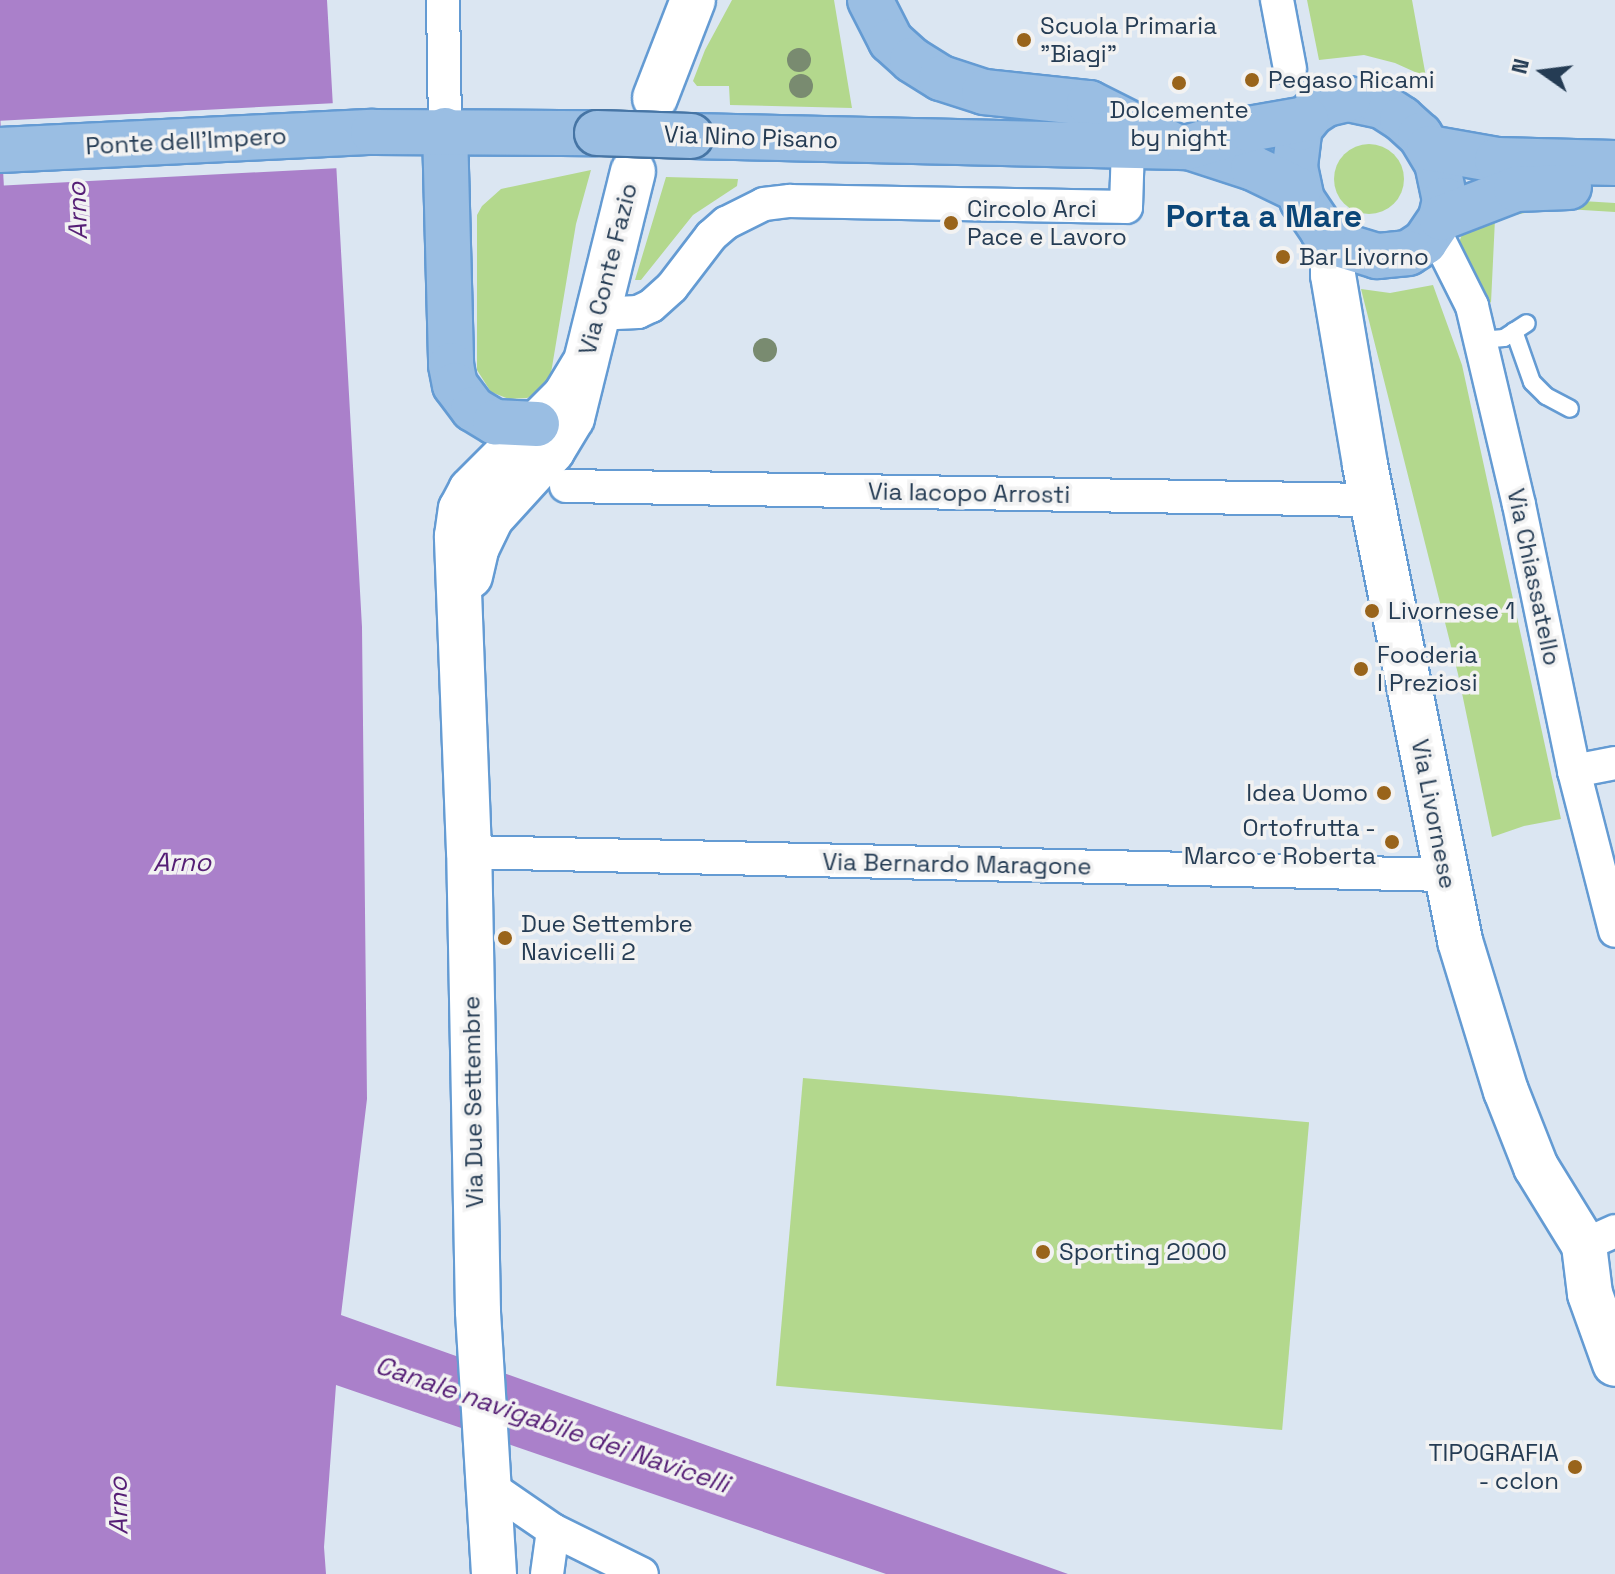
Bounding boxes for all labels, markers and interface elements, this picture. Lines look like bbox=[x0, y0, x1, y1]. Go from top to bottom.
place label: Scuola Primaria "Biagi" bbox=[1040, 12, 1217, 68]
marker: Scuola Primaria "Biagi" bbox=[1015, 31, 1033, 49]
north arrow bbox=[1503, 32, 1583, 112]
text: N bbox=[1504, 56, 1535, 77]
place label: Pegaso Ricami bbox=[1268, 66, 1435, 94]
marker: Pegaso Ricami bbox=[1243, 71, 1261, 89]
marker: Dolcemente by night bbox=[1170, 74, 1188, 92]
place label: Dolcemente by night bbox=[1109, 96, 1249, 152]
street label: Via Nino Pisano bbox=[663, 120, 839, 154]
street label: Ponte dell'Impero bbox=[85, 121, 287, 161]
street label: Via Conte Fazio bbox=[573, 180, 643, 358]
water label: Arno bbox=[61, 181, 95, 241]
place label: Circolo Arci Pace e Lavoro bbox=[967, 195, 1127, 251]
district label: Porta a Mare bbox=[1166, 197, 1362, 235]
marker: Circolo Arci Pace e Lavoro bbox=[942, 214, 960, 232]
place label: Bar Livorno bbox=[1299, 243, 1429, 271]
marker: Bar Livorno bbox=[1274, 248, 1292, 266]
street label: Via Iacopo Arrosti bbox=[867, 477, 1071, 509]
street label: Via Chiassatello bbox=[1501, 486, 1567, 668]
place label: Livornese 1 bbox=[1388, 597, 1515, 625]
marker: Livornese 1 bbox=[1363, 602, 1381, 620]
place label: Fooderia I Preziosi bbox=[1377, 641, 1478, 697]
marker: Fooderia I Preziosi bbox=[1352, 660, 1370, 678]
street label: Via Livornese bbox=[1405, 737, 1463, 891]
place label: Idea Uomo bbox=[1246, 779, 1368, 807]
marker: Idea Uomo bbox=[1375, 784, 1393, 802]
place label: Ortofrutta - Marco e Roberta bbox=[1184, 814, 1376, 870]
marker: Ortofrutta - Marco e Roberta bbox=[1383, 833, 1401, 851]
water label: Arno bbox=[153, 847, 211, 879]
street label: Via Bernardo Maragone bbox=[822, 847, 1092, 881]
place label: Due Settembre Navicelli 2 bbox=[521, 910, 693, 966]
marker: Due Settembre Navicelli 2 bbox=[496, 929, 514, 947]
street label: Via Due Settembre bbox=[457, 996, 489, 1208]
place label: Sporting 2000 bbox=[1059, 1238, 1227, 1266]
marker: Sporting 2000 bbox=[1034, 1243, 1052, 1261]
water label: Canale navigabile dei Navicelli bbox=[371, 1350, 733, 1500]
place label: TIPOGRAFIA - cclon bbox=[1429, 1439, 1559, 1495]
marker: TIPOGRAFIA - cclon bbox=[1566, 1458, 1584, 1476]
water label: Arno bbox=[103, 1477, 135, 1535]

